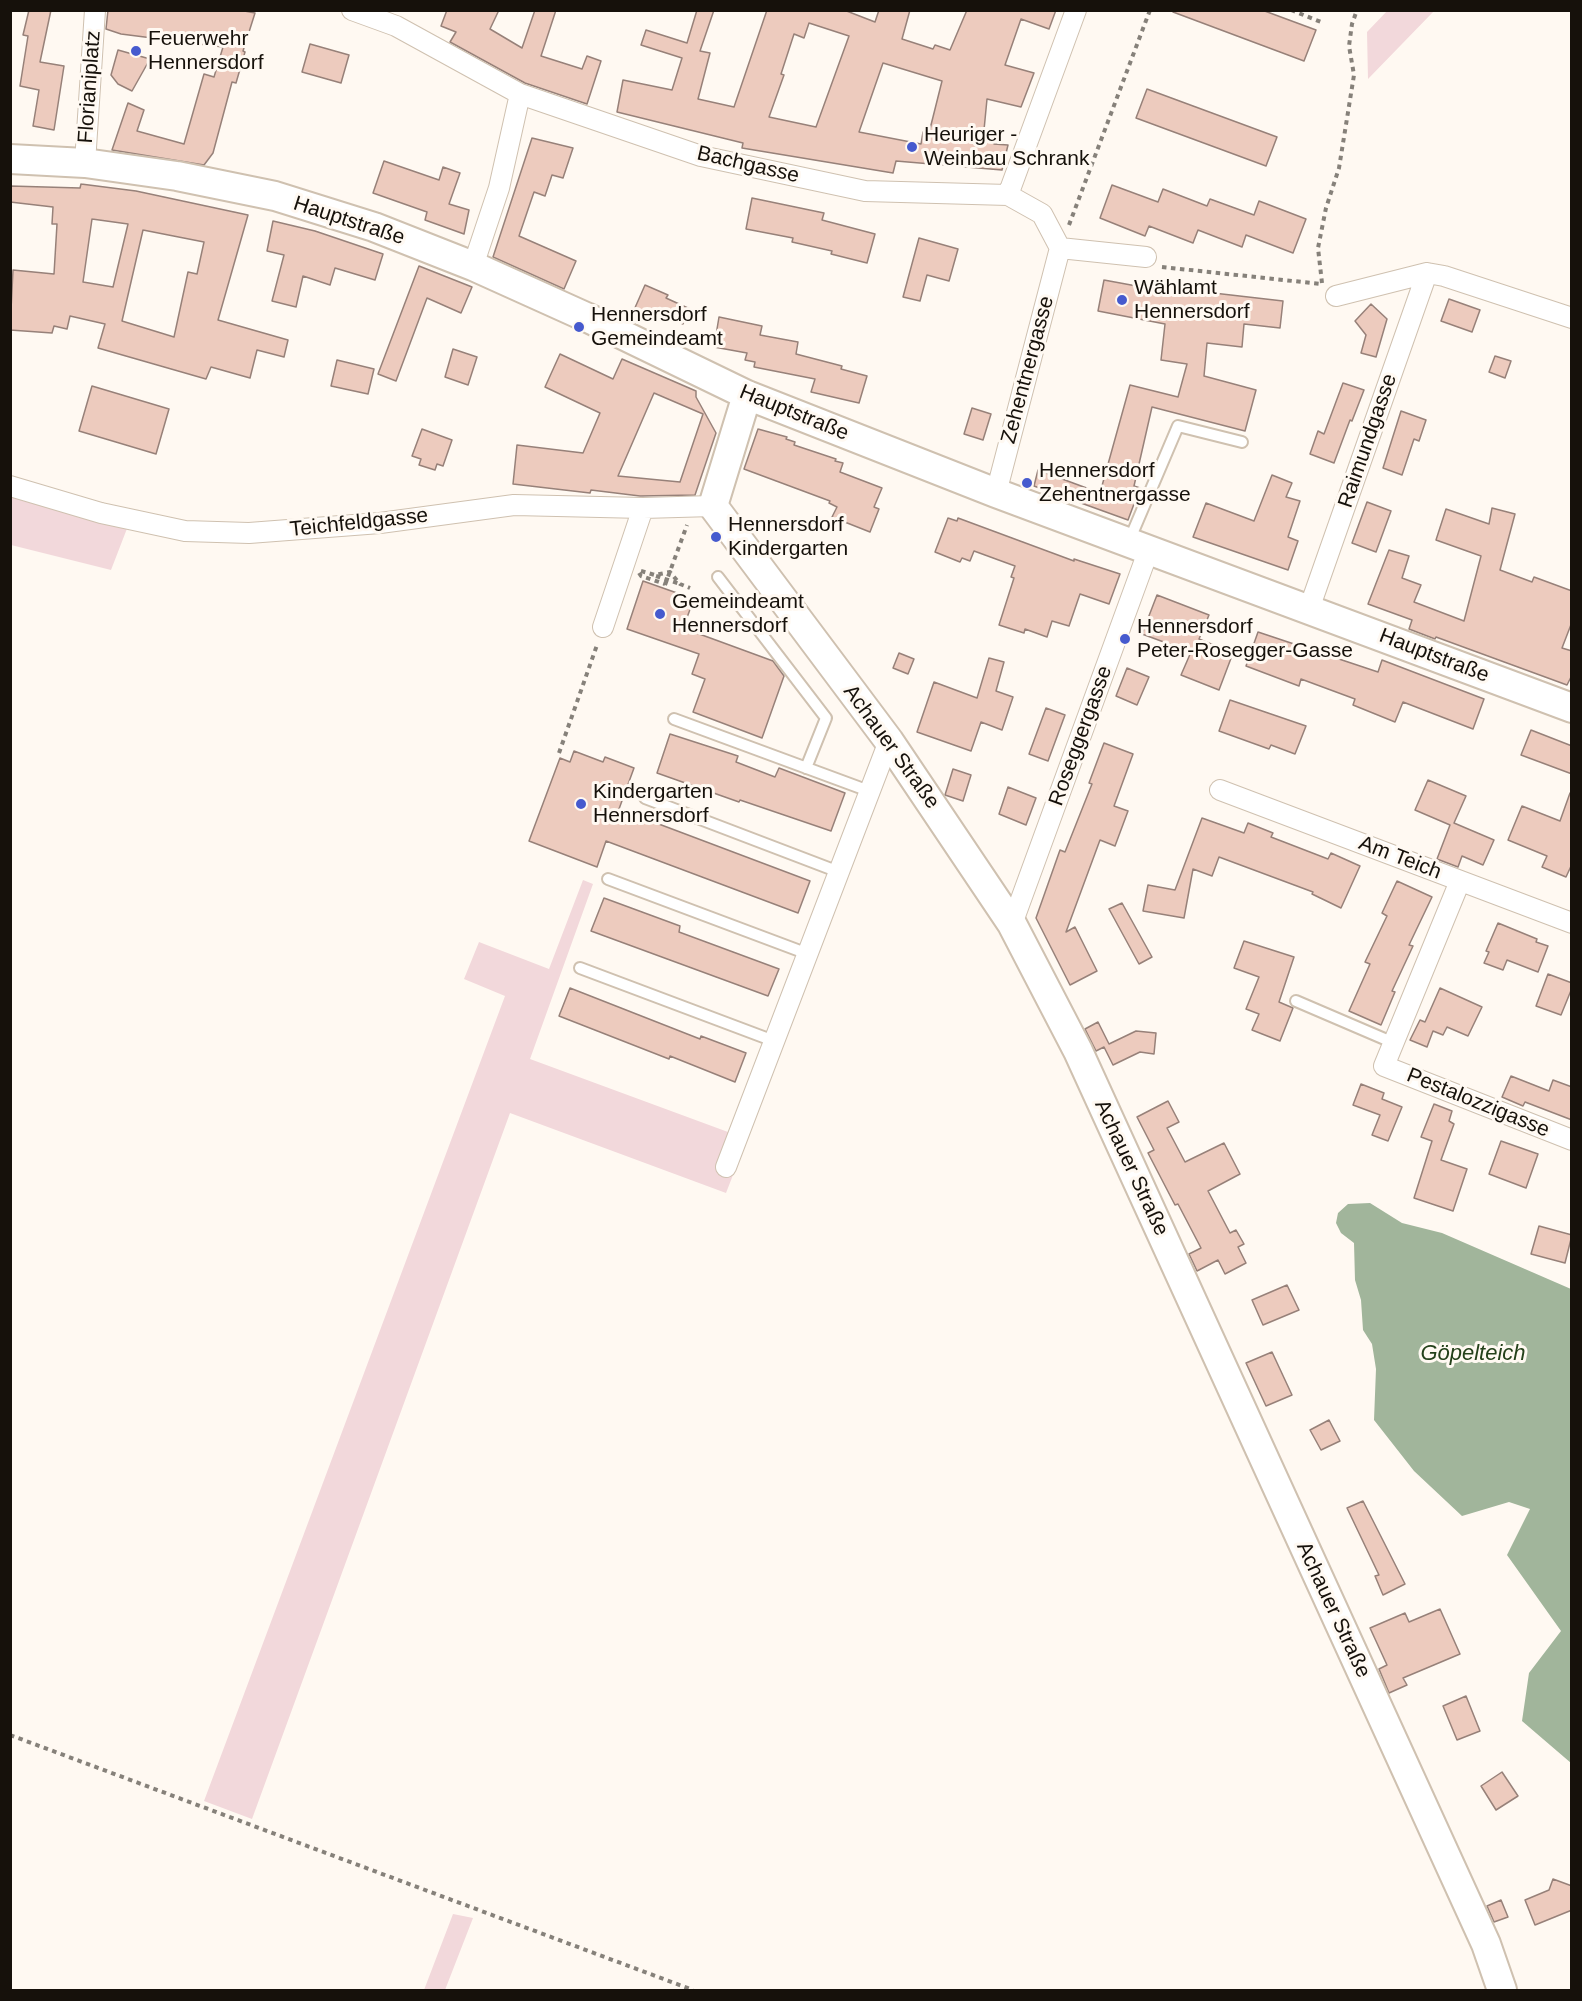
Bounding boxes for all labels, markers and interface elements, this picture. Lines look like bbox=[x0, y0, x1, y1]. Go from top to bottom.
place label: Feuerwehr Hennersdorf bbox=[148, 26, 264, 76]
street label: Florianiplatz bbox=[73, 30, 107, 144]
marker: Feuerwehr Hennersdorf bbox=[129, 44, 143, 58]
place label: Heuriger - Weinbau Schrank bbox=[924, 122, 1089, 172]
marker: Heuriger - Weinbau Schrank bbox=[905, 140, 919, 154]
street label: Bachgasse bbox=[695, 141, 801, 189]
street label: Hauptstraße bbox=[290, 191, 408, 251]
place label: Wählamt Hennersdorf bbox=[1134, 275, 1250, 325]
street label: Zehentnergasse bbox=[996, 293, 1060, 447]
marker: Wählamt Hennersdorf bbox=[1115, 293, 1129, 307]
place label: Hennersdorf Gemeindeamt bbox=[591, 302, 723, 352]
marker: Hennersdorf Gemeindeamt bbox=[572, 320, 586, 334]
street label: Raimundgasse bbox=[1333, 371, 1403, 511]
street label: Hauptstraße bbox=[736, 380, 852, 446]
place label: Hennersdorf Zehentnergasse bbox=[1039, 458, 1191, 508]
marker: Hennersdorf Zehentnergasse bbox=[1020, 476, 1034, 490]
street label: Teichfeldgasse bbox=[289, 503, 429, 543]
place label: Hennersdorf Kindergarten bbox=[728, 512, 848, 562]
marker: Hennersdorf Kindergarten bbox=[709, 530, 723, 544]
place label: Gemeindeamt Hennersdorf bbox=[672, 589, 804, 639]
marker: Gemeindeamt Hennersdorf bbox=[653, 607, 667, 621]
place label: Hennersdorf Peter-Rosegger-Gasse bbox=[1137, 614, 1353, 664]
street label: Hauptstraße bbox=[1376, 624, 1492, 688]
marker: Hennersdorf Peter-Rosegger-Gasse bbox=[1118, 632, 1132, 646]
street label: Roseggergasse bbox=[1044, 663, 1118, 809]
street label: Achauer Straße bbox=[838, 680, 944, 814]
place label: Kindergarten Hennersdorf bbox=[593, 779, 713, 829]
marker: Kindergarten Hennersdorf bbox=[574, 797, 588, 811]
street label: Am Teich bbox=[1355, 831, 1445, 885]
street label: Pestalozzigasse bbox=[1403, 1063, 1553, 1143]
street label: Achauer Straße bbox=[1089, 1096, 1173, 1240]
water label: Göpelteich bbox=[1420, 1341, 1526, 1367]
street label: Achauer Straße bbox=[1291, 1538, 1375, 1682]

